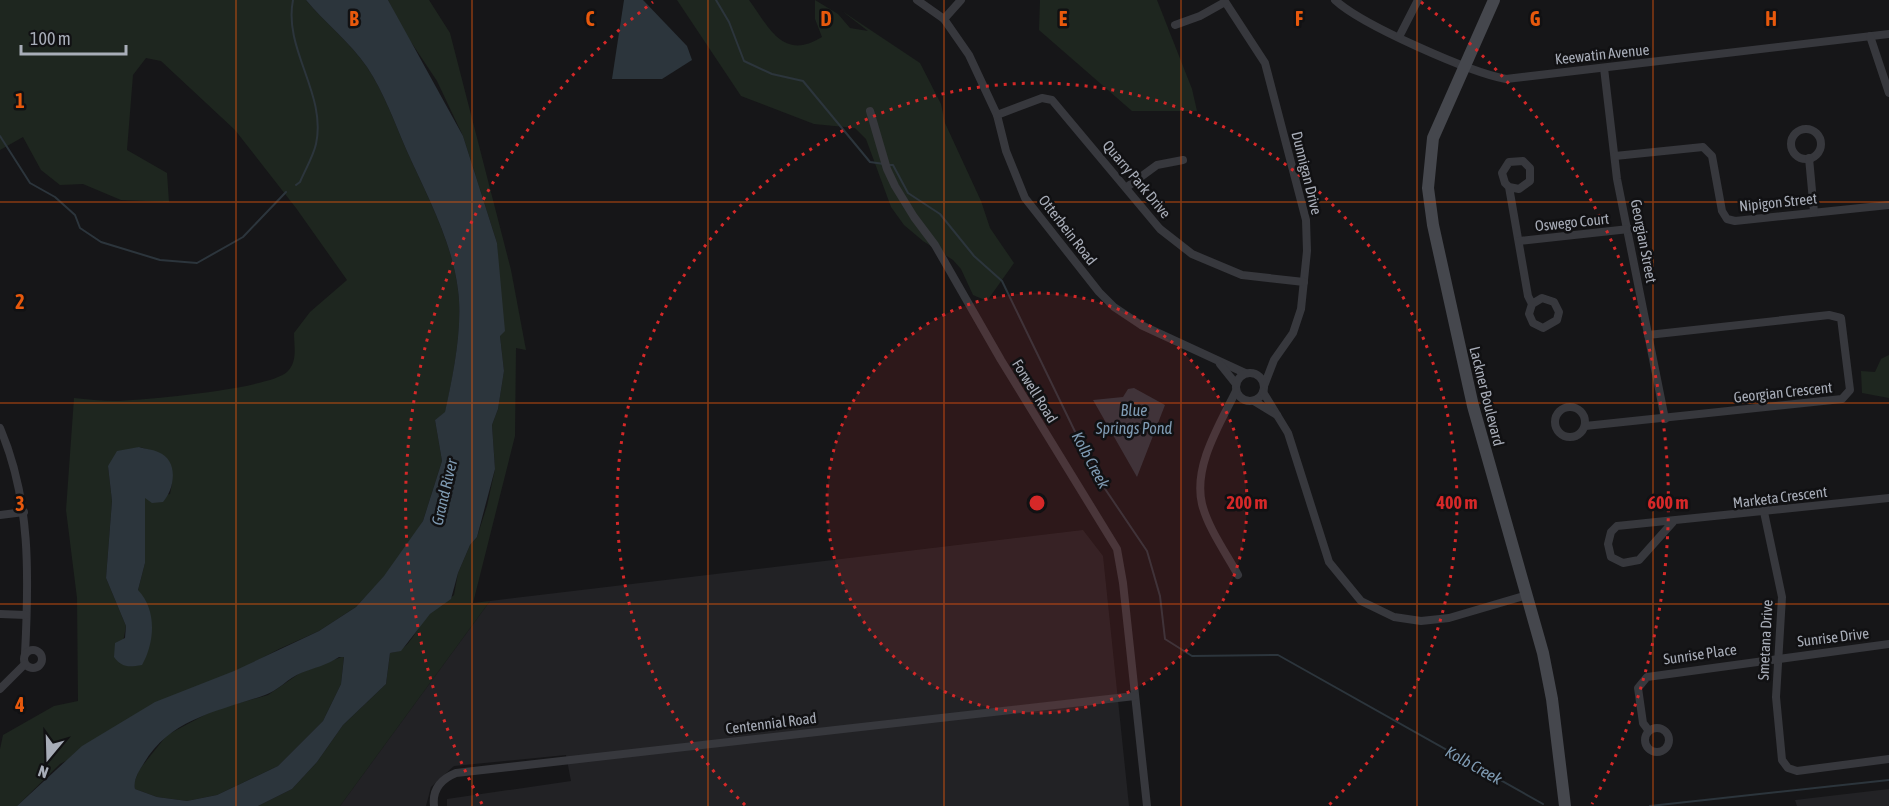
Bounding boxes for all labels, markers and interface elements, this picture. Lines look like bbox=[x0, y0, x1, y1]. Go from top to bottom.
text: B bbox=[349, 7, 359, 30]
text: C bbox=[586, 7, 595, 30]
text: D bbox=[820, 7, 832, 30]
text: E bbox=[1059, 7, 1068, 30]
text: F bbox=[1295, 7, 1303, 30]
text: G bbox=[1530, 7, 1541, 30]
text: H bbox=[1765, 7, 1777, 30]
scale bar bbox=[21, 18, 126, 56]
text: 100 m bbox=[30, 28, 71, 49]
street label: Keewatin Avenue bbox=[1554, 41, 1650, 67]
text: 1 bbox=[15, 89, 25, 112]
street label: Dunnigan Drive bbox=[1288, 130, 1326, 217]
street label: Quarry Park Drive bbox=[1100, 137, 1175, 221]
street label: Nipigon Street bbox=[1738, 189, 1818, 215]
street label: Otterbein Road bbox=[1035, 192, 1101, 268]
street label: Georgian Street bbox=[1628, 198, 1660, 284]
street label: Oswego Court bbox=[1534, 210, 1610, 234]
text: 2 bbox=[15, 290, 25, 313]
street label: Lackner Boulevard bbox=[1466, 344, 1508, 448]
street label: Forwell Road bbox=[1009, 356, 1061, 426]
street label: Georgian Crescent bbox=[1733, 378, 1833, 406]
water label: Blue Springs Pond bbox=[1095, 401, 1173, 438]
water label: Kolb Creek bbox=[1069, 429, 1114, 492]
water label: Grand River bbox=[428, 456, 461, 527]
street label: Marketa Crescent bbox=[1732, 483, 1828, 511]
text: 3 bbox=[15, 492, 25, 515]
text: 200 m bbox=[1227, 492, 1267, 513]
text: 400 m bbox=[1436, 492, 1477, 513]
text: 600 m bbox=[1648, 492, 1688, 513]
centre of rings bbox=[1027, 493, 1047, 513]
street label: Smetana Drive bbox=[1754, 599, 1776, 681]
street label: Sunrise Drive bbox=[1796, 624, 1870, 650]
street label: Sunrise Place bbox=[1662, 640, 1738, 668]
text: 4 bbox=[14, 693, 25, 716]
street label: Centennial Road bbox=[725, 709, 817, 737]
north arrow bbox=[18, 728, 78, 788]
water label: Kolb Creek bbox=[1443, 742, 1506, 788]
text: N bbox=[36, 762, 51, 782]

